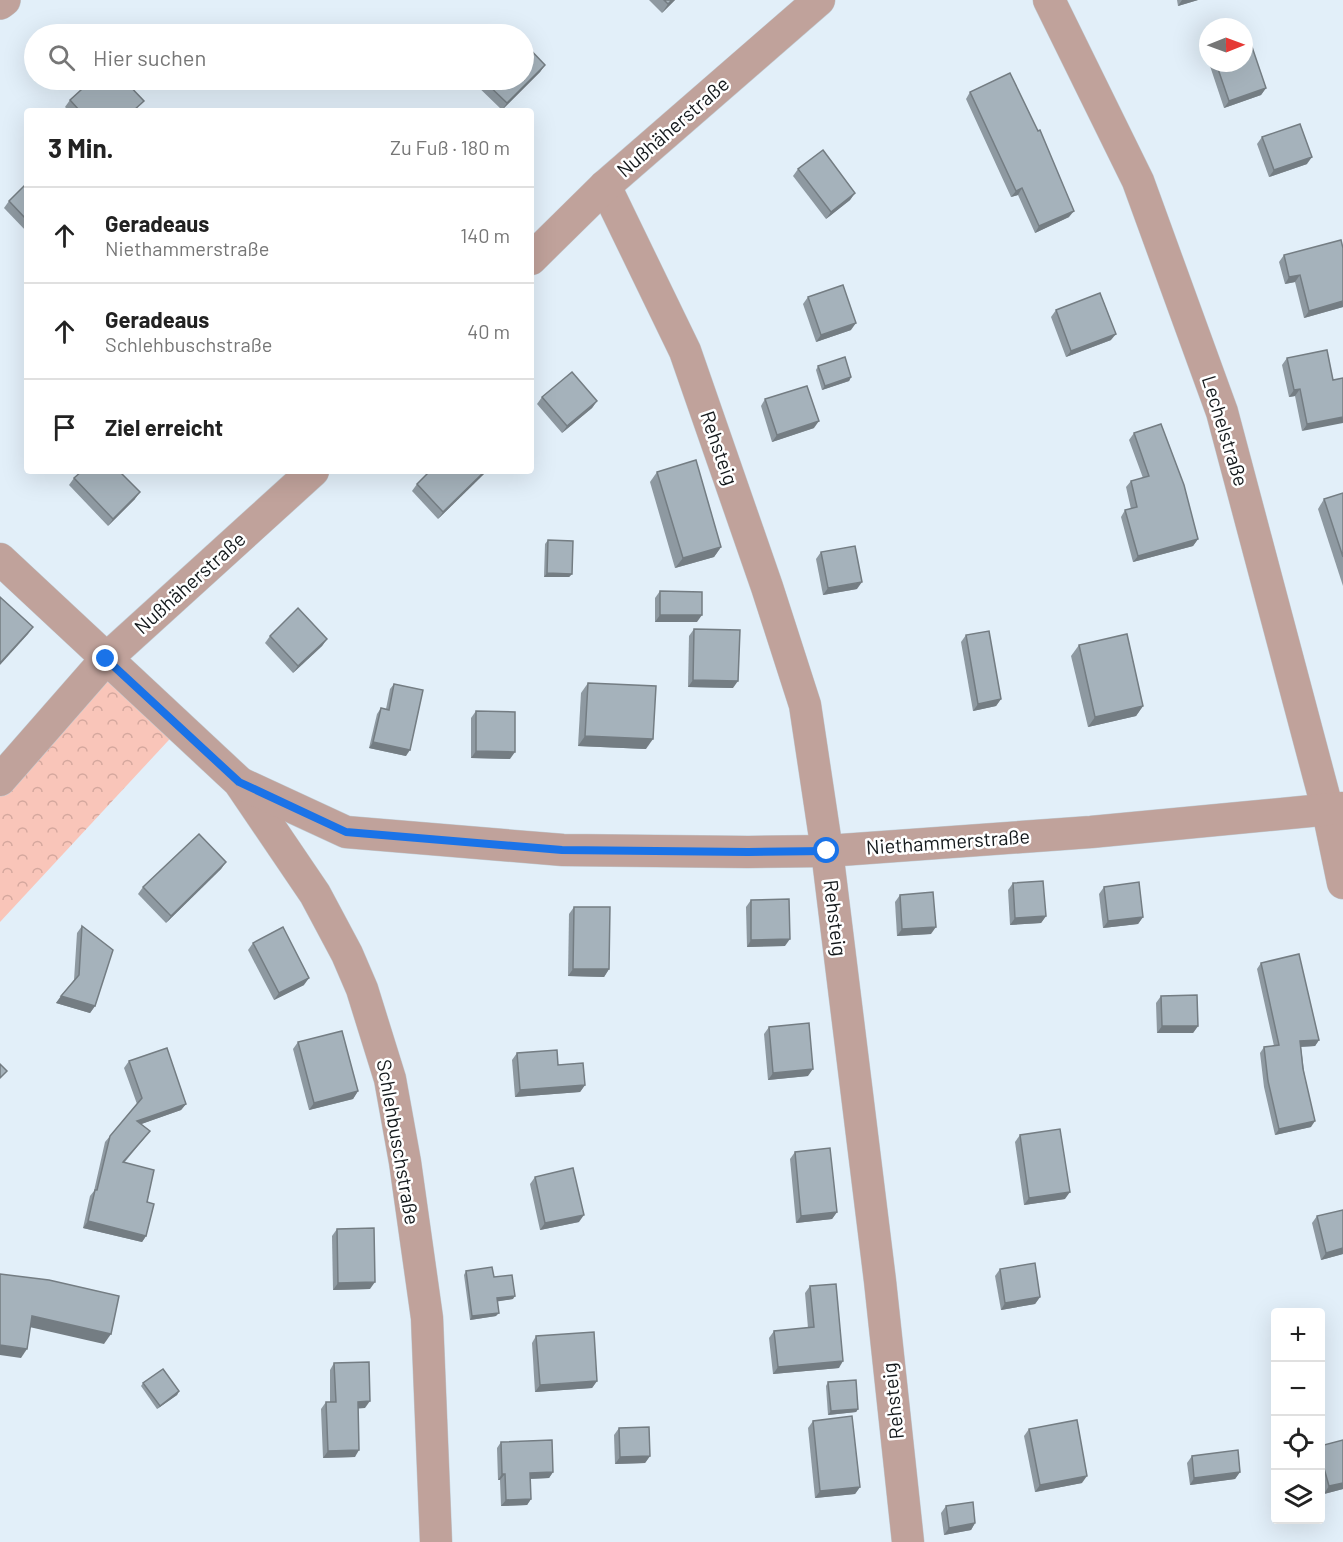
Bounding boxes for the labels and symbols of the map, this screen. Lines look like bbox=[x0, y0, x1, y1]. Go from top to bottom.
north arrow bbox=[1199, 18, 1253, 72]
street label: Nußhäherstraße bbox=[611, 71, 733, 182]
street label: Lechelstraße bbox=[1198, 372, 1254, 489]
street label: Rehsteig bbox=[696, 408, 744, 488]
street label: Nußhäherstraße bbox=[129, 526, 250, 638]
route end bbox=[92, 645, 118, 671]
street label: Niethammerstraße bbox=[865, 823, 1031, 859]
route start bbox=[813, 837, 839, 863]
street label: Rehsteig bbox=[819, 878, 853, 957]
street label: Schlehbuschstraße bbox=[373, 1057, 425, 1226]
street label: Rehsteig bbox=[876, 1362, 908, 1440]

